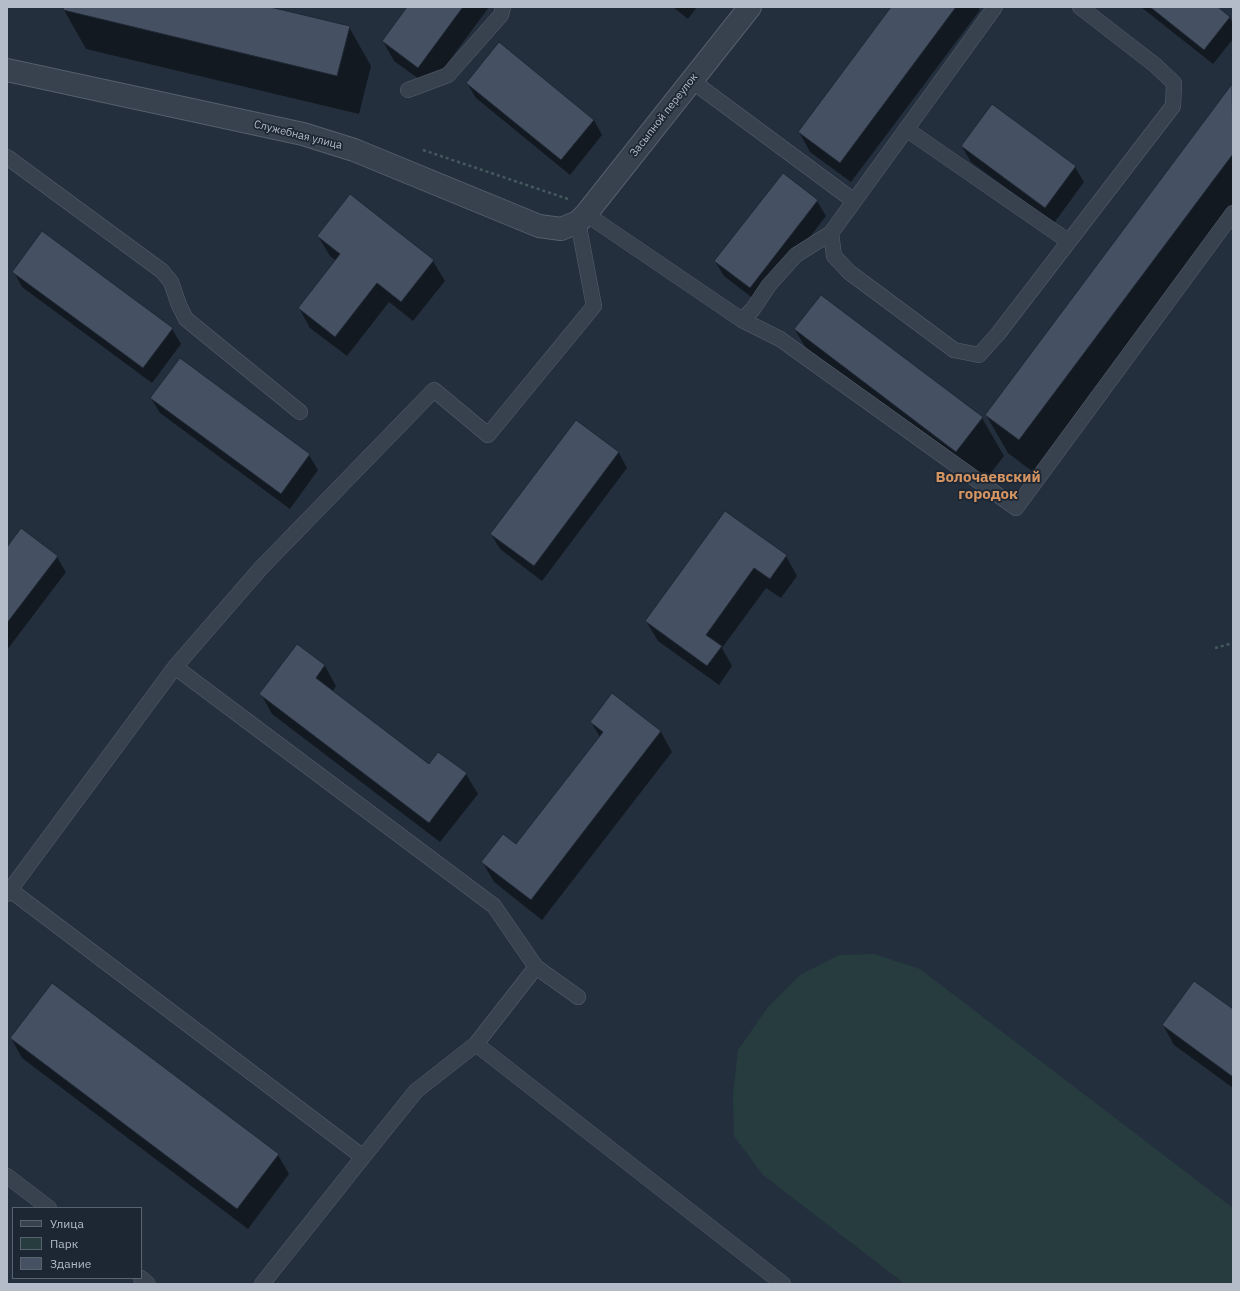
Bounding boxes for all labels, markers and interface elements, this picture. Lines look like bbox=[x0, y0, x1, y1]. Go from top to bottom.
street label: Засыпной переулок bbox=[627, 71, 701, 159]
street label: Служебная улица bbox=[253, 118, 343, 152]
district label: Волочаевский городок bbox=[935, 469, 1041, 504]
legend bbox=[12, 1207, 142, 1279]
text: Улица bbox=[50, 1216, 84, 1231]
text: Парк bbox=[50, 1236, 78, 1251]
text: Здание bbox=[50, 1256, 91, 1271]

